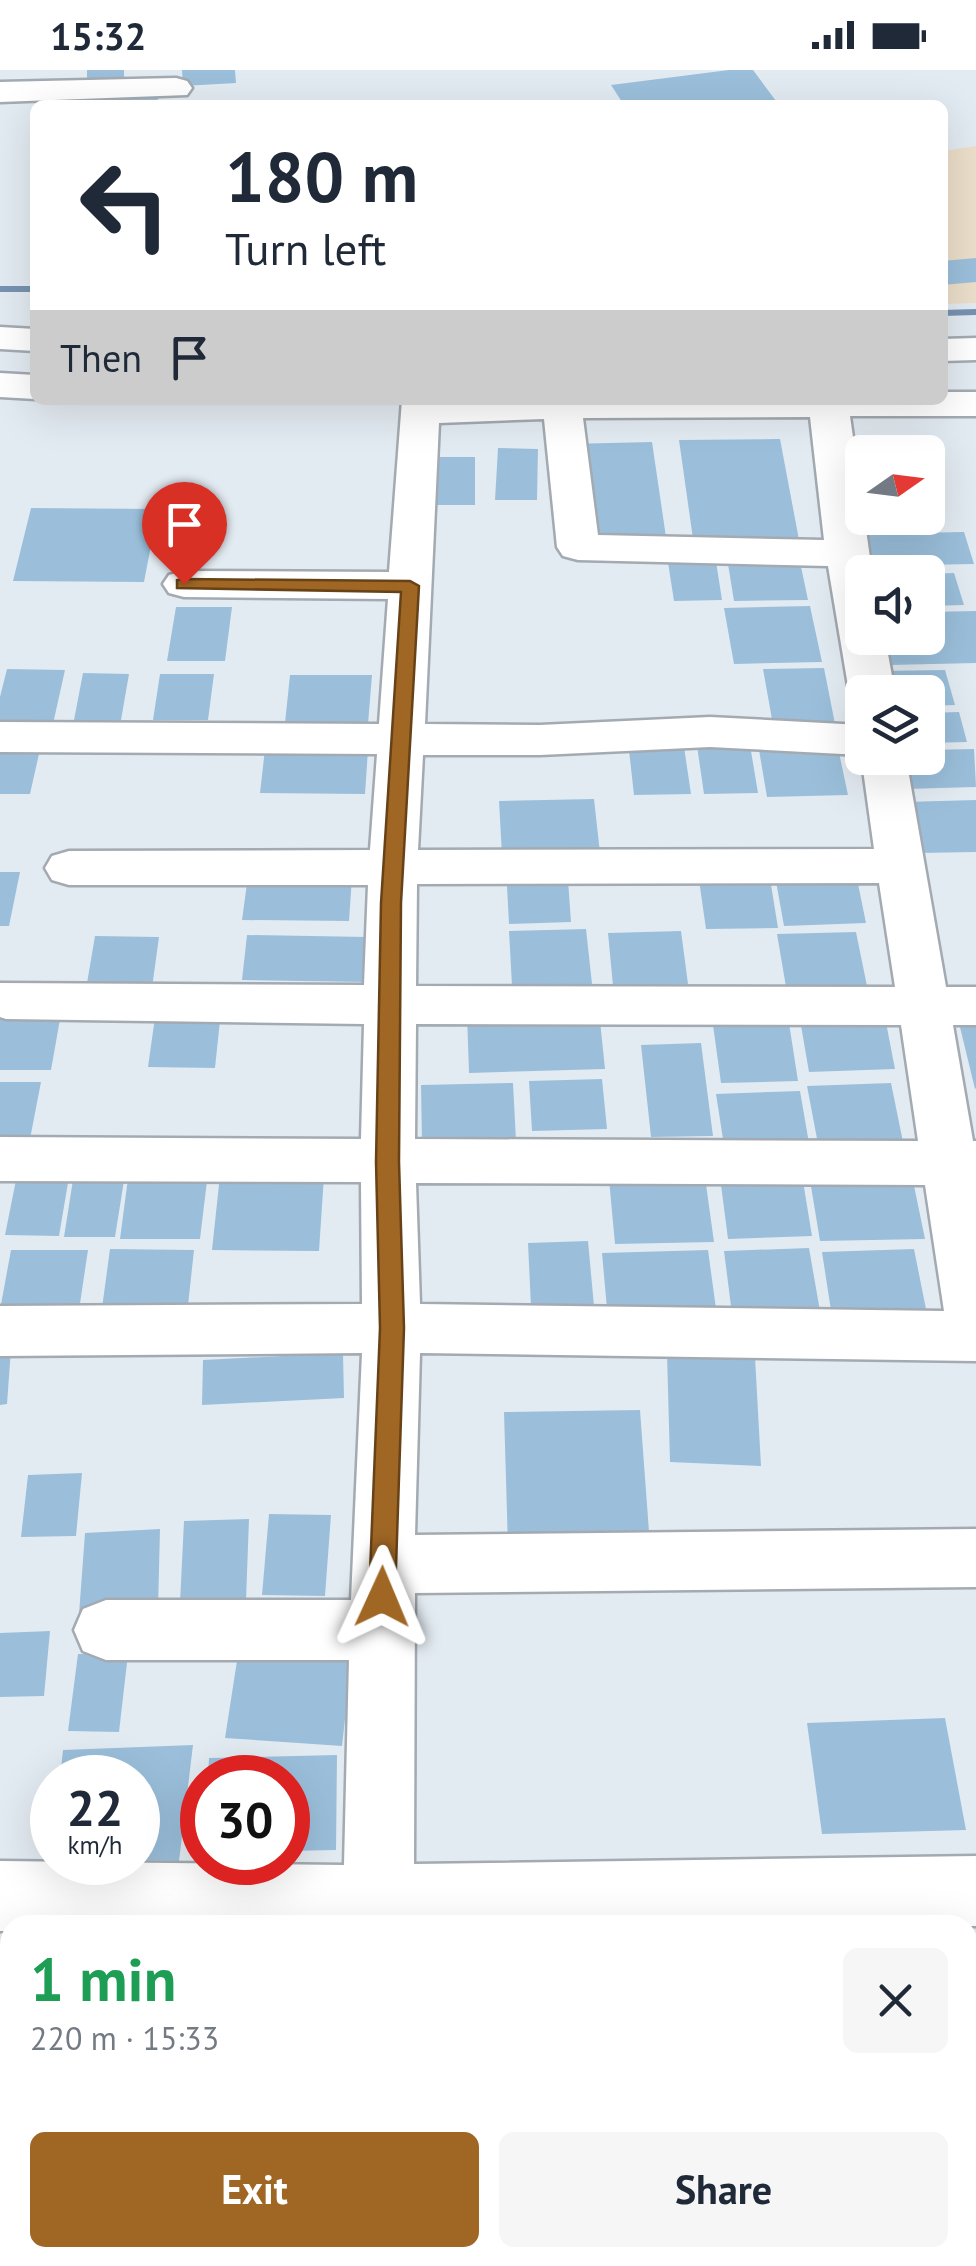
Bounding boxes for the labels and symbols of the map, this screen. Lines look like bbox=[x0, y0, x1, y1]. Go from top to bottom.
north arrow bbox=[845, 435, 945, 535]
pin bbox=[142, 482, 227, 585]
position arrow bbox=[330, 1545, 434, 1649]
speed limit sign: 30 bbox=[180, 1755, 310, 1885]

